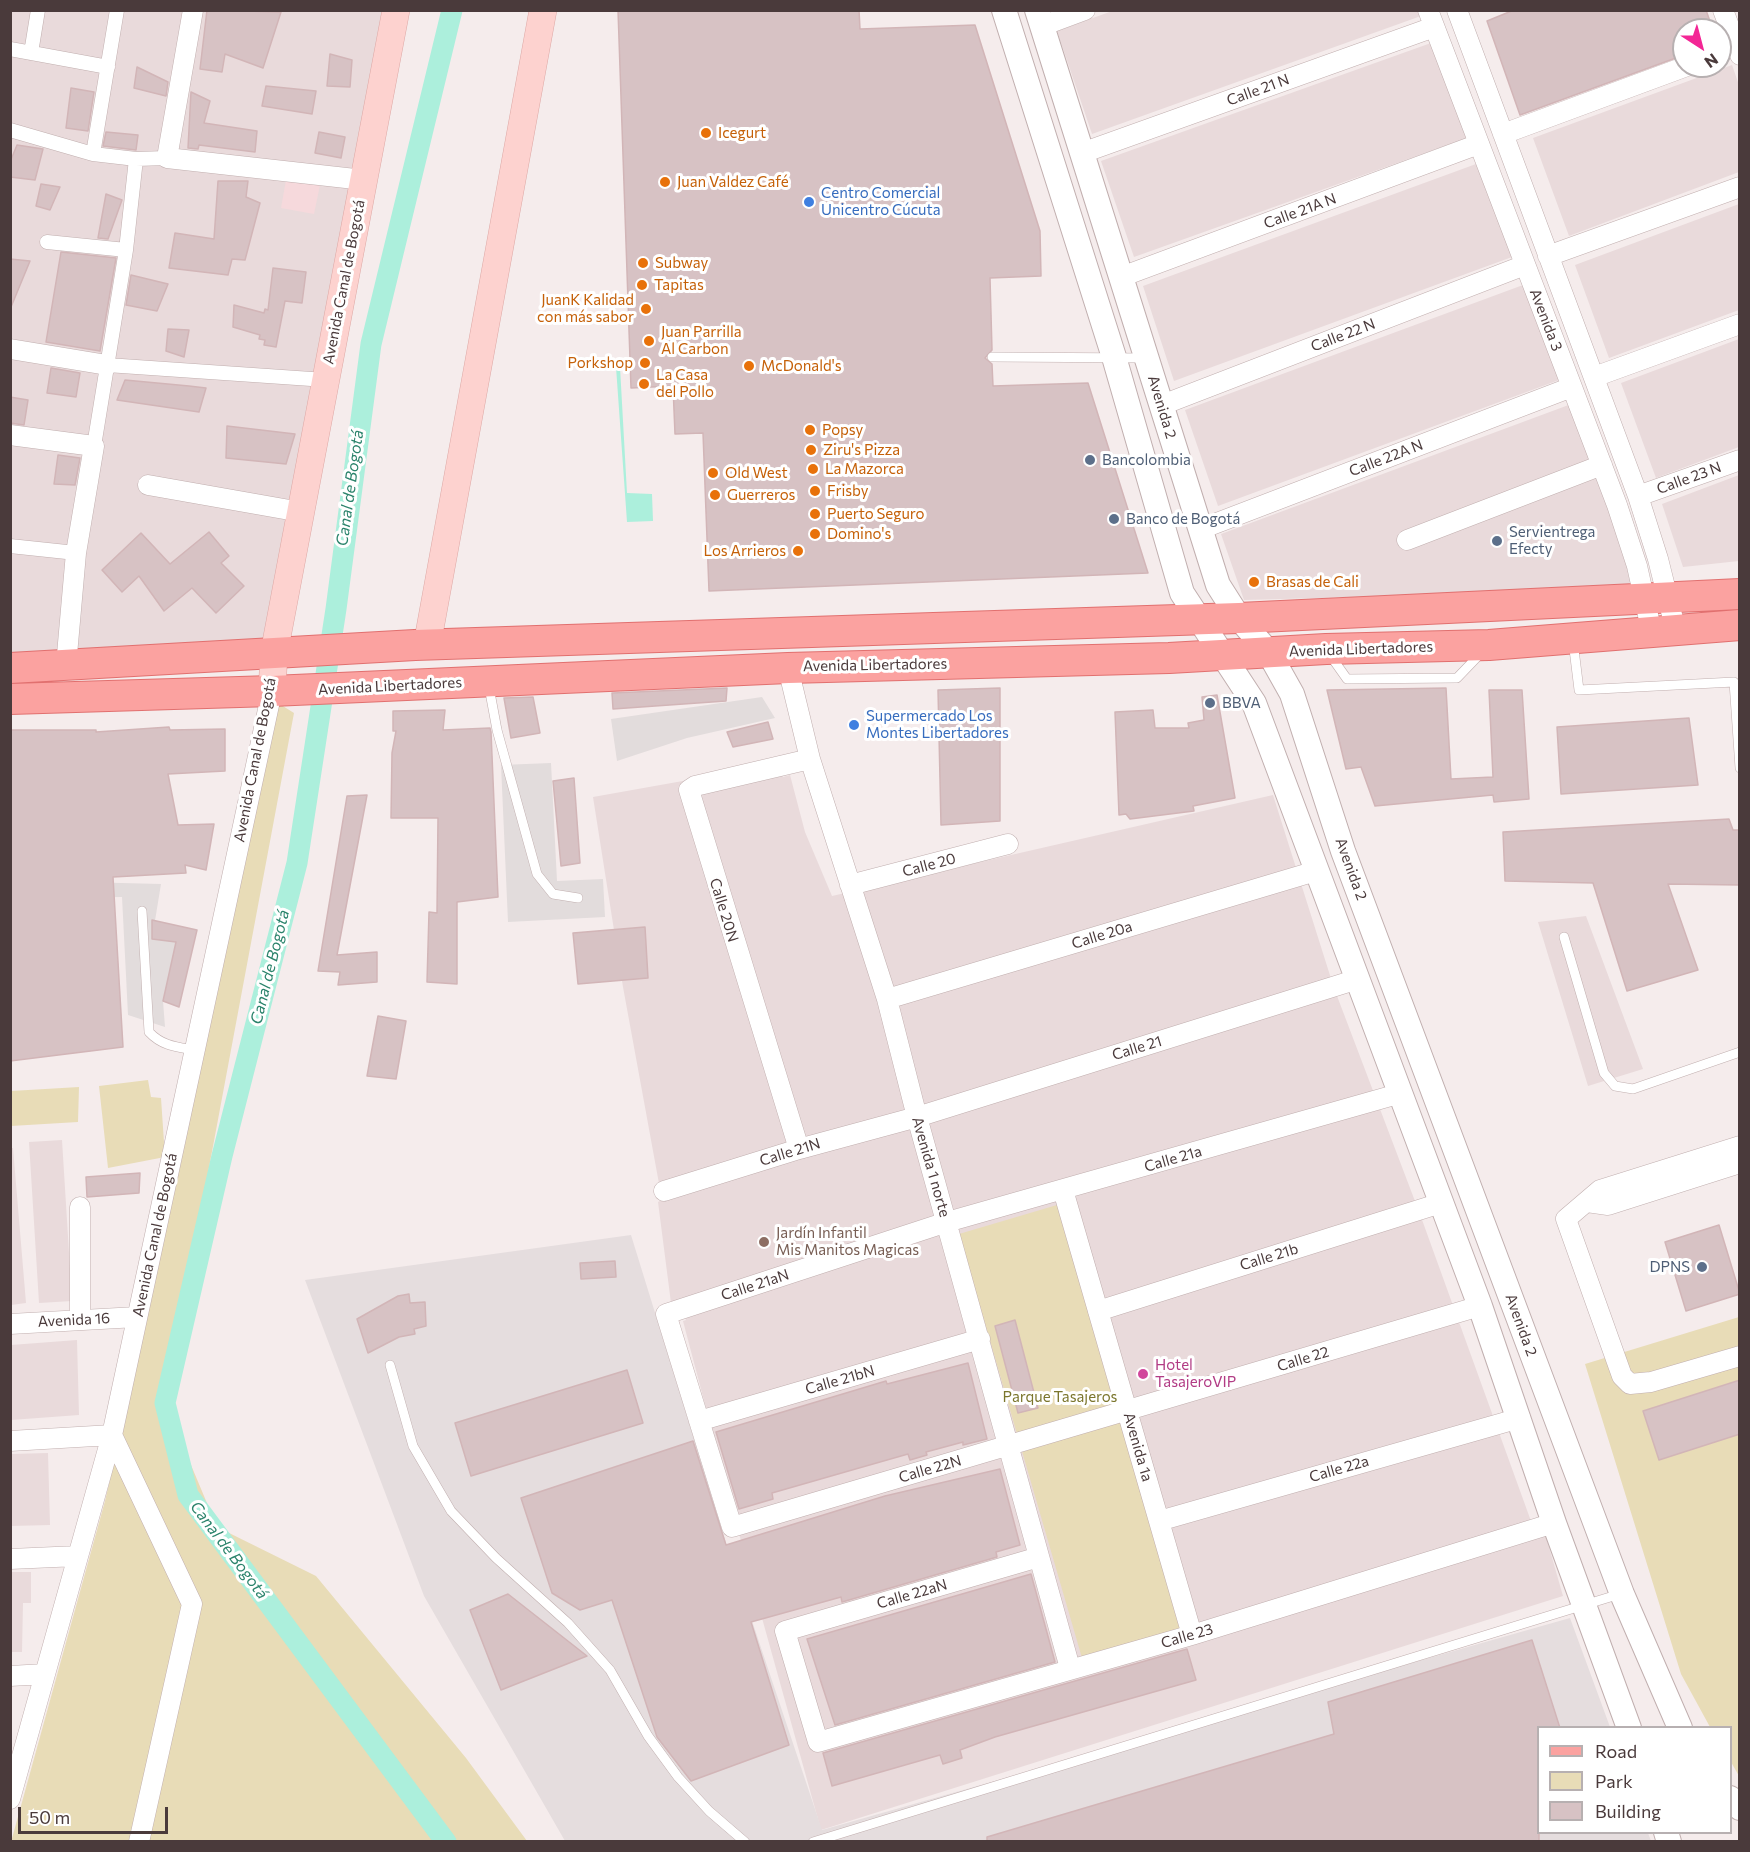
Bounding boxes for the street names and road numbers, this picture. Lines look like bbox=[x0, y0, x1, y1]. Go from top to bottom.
street label: Calle 21 N bbox=[1224, 70, 1292, 110]
street label: Calle 21A N bbox=[1261, 190, 1339, 232]
street label: Avenida Canal de Bogotá bbox=[319, 198, 369, 366]
street label: Avenida 3 bbox=[1526, 286, 1566, 354]
street label: Calle 22 N bbox=[1308, 315, 1378, 355]
street label: Avenida 2 bbox=[1144, 373, 1180, 441]
street label: Calle 22A N bbox=[1347, 436, 1425, 480]
street label: Calle 23 N bbox=[1654, 458, 1724, 498]
street label: Avenida Libertadores bbox=[1289, 637, 1433, 661]
street label: Avenida Libertadores bbox=[803, 655, 947, 675]
street label: Avenida Libertadores bbox=[317, 673, 463, 699]
street label: Avenida Canal de Bogotá bbox=[230, 676, 280, 844]
street label: Avenida 2 bbox=[1331, 835, 1371, 903]
street label: Calle 20 bbox=[900, 849, 958, 881]
street label: Calle 20N bbox=[706, 876, 742, 944]
street label: Calle 20a bbox=[1070, 917, 1134, 953]
street label: Calle 21 bbox=[1110, 1032, 1164, 1064]
street label: Avenida 1 norte bbox=[908, 1115, 954, 1219]
street label: Calle 21N bbox=[757, 1134, 823, 1170]
street label: Calle 21a bbox=[1142, 1142, 1204, 1176]
street label: Avenida Canal de Bogotá bbox=[129, 1151, 181, 1319]
street label: Calle 21b bbox=[1238, 1240, 1300, 1274]
street label: Calle 21aN bbox=[719, 1266, 791, 1304]
street label: Avenida 2 bbox=[1501, 1291, 1541, 1359]
street label: Avenida 16 bbox=[37, 1309, 111, 1331]
street label: Calle 22 bbox=[1275, 1343, 1331, 1375]
street label: Calle 21bN bbox=[803, 1362, 877, 1398]
street label: Avenida 1a bbox=[1120, 1410, 1156, 1484]
street label: Calle 22N bbox=[897, 1451, 963, 1487]
street label: Calle 22a bbox=[1307, 1452, 1371, 1486]
street label: Calle 22aN bbox=[875, 1575, 949, 1613]
street label: Calle 23 bbox=[1159, 1620, 1215, 1652]

